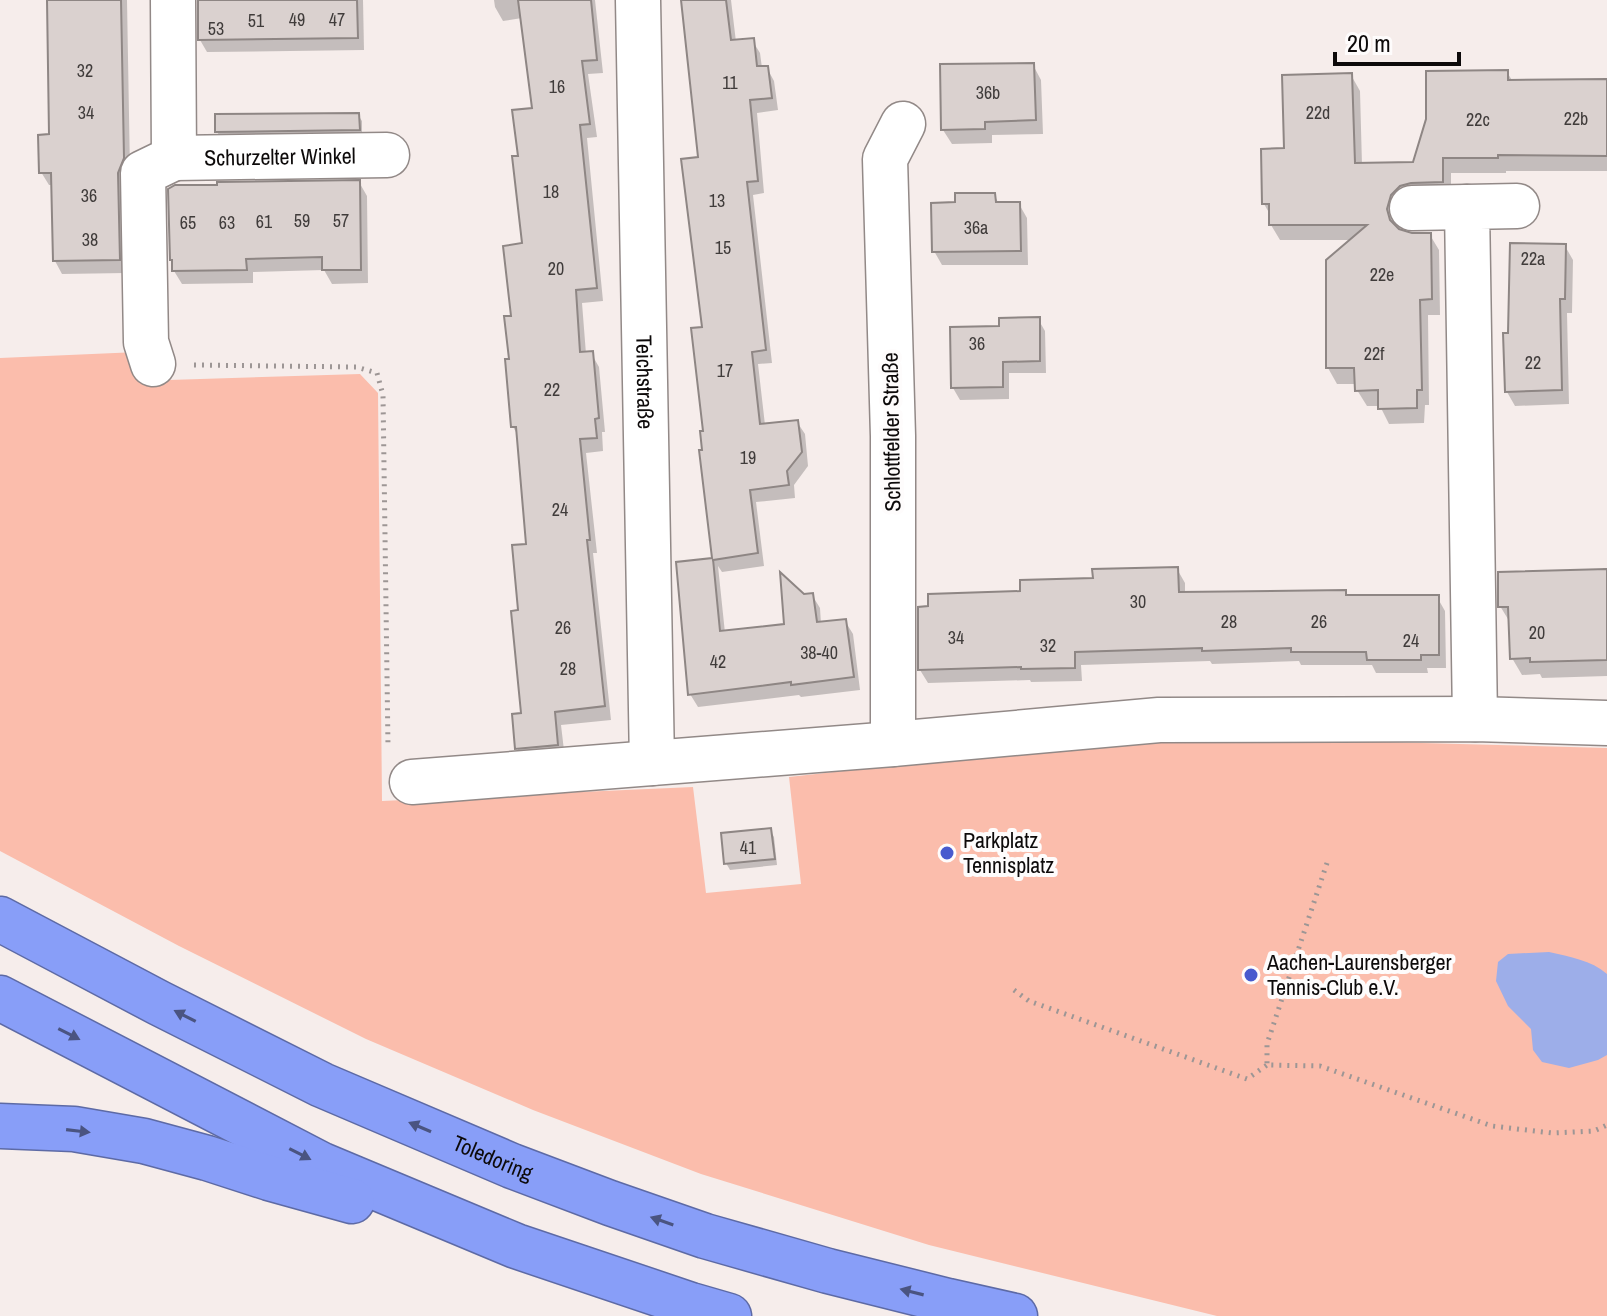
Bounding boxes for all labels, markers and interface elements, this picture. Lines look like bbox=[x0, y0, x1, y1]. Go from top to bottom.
house number: 49 bbox=[289, 7, 305, 32]
house number: 47 bbox=[329, 7, 345, 32]
house number: 51 bbox=[248, 8, 265, 33]
house number: 53 bbox=[208, 16, 224, 41]
scale bar bbox=[1335, 16, 1459, 66]
text: 20 m bbox=[1347, 27, 1391, 59]
house number: 32 bbox=[77, 58, 93, 83]
house number: 11 bbox=[722, 70, 738, 95]
house number: 16 bbox=[549, 74, 565, 99]
house number: 36b bbox=[976, 80, 1000, 105]
house number: 34 bbox=[78, 100, 94, 125]
house number: 22d bbox=[1306, 100, 1330, 125]
house number: 22b bbox=[1564, 106, 1588, 131]
house number: 22c bbox=[1466, 107, 1490, 132]
street label: Schurzelter Winkel bbox=[204, 140, 356, 173]
house number: 18 bbox=[543, 179, 559, 204]
house number: 36 bbox=[81, 183, 97, 208]
house number: 13 bbox=[709, 188, 725, 213]
house number: 59 bbox=[294, 208, 310, 233]
house number: 57 bbox=[333, 208, 349, 233]
house number: 61 bbox=[256, 209, 273, 234]
house number: 65 bbox=[180, 210, 196, 235]
house number: 63 bbox=[219, 210, 235, 235]
house number: 36a bbox=[964, 215, 988, 240]
house number: 38 bbox=[82, 227, 98, 252]
house number: 15 bbox=[715, 235, 731, 260]
house number: 22a bbox=[1521, 246, 1545, 271]
house number: 20 bbox=[548, 256, 564, 281]
house number: 22e bbox=[1370, 262, 1394, 287]
house number: 36 bbox=[969, 331, 985, 356]
street label: Teichstraße bbox=[629, 334, 661, 429]
house number: 22f bbox=[1364, 341, 1385, 366]
house number: 22 bbox=[1525, 350, 1541, 375]
street label: Schlottfelder Straße bbox=[875, 352, 907, 512]
house number: 17 bbox=[717, 358, 733, 383]
house number: 22 bbox=[544, 377, 560, 402]
house number: 19 bbox=[740, 445, 756, 470]
house number: 24 bbox=[552, 497, 568, 522]
house number: 30 bbox=[1130, 589, 1146, 614]
house number: 28 bbox=[1221, 609, 1237, 634]
house number: 26 bbox=[1311, 609, 1327, 634]
house number: 26 bbox=[555, 615, 571, 640]
house number: 20 bbox=[1529, 620, 1545, 645]
house number: 34 bbox=[948, 625, 964, 650]
house number: 24 bbox=[1403, 628, 1419, 653]
house number: 32 bbox=[1040, 633, 1056, 658]
house number: 38-40 bbox=[800, 640, 838, 665]
house number: 42 bbox=[710, 649, 726, 674]
house number: 28 bbox=[560, 656, 576, 681]
place label: Parkplatz Tennisplatz bbox=[963, 825, 1054, 880]
house number: 41 bbox=[740, 835, 757, 860]
marker: Parkplatz Tennisplatz bbox=[938, 844, 956, 862]
place label: Aachen-Laurensberger Tennis-Club e.V. bbox=[1266, 947, 1452, 1002]
marker: Aachen-Laurensberger Tennis-Club e.V. bbox=[1242, 966, 1260, 984]
one-way arrow bbox=[173, 1009, 196, 1023]
one-way arrow bbox=[58, 1027, 81, 1041]
one-way arrow bbox=[408, 1120, 432, 1133]
one-way arrow bbox=[66, 1124, 91, 1137]
street label: Toledoring bbox=[448, 1127, 537, 1188]
one-way arrow bbox=[289, 1147, 312, 1160]
one-way arrow bbox=[650, 1214, 674, 1226]
one-way arrow bbox=[900, 1286, 925, 1298]

